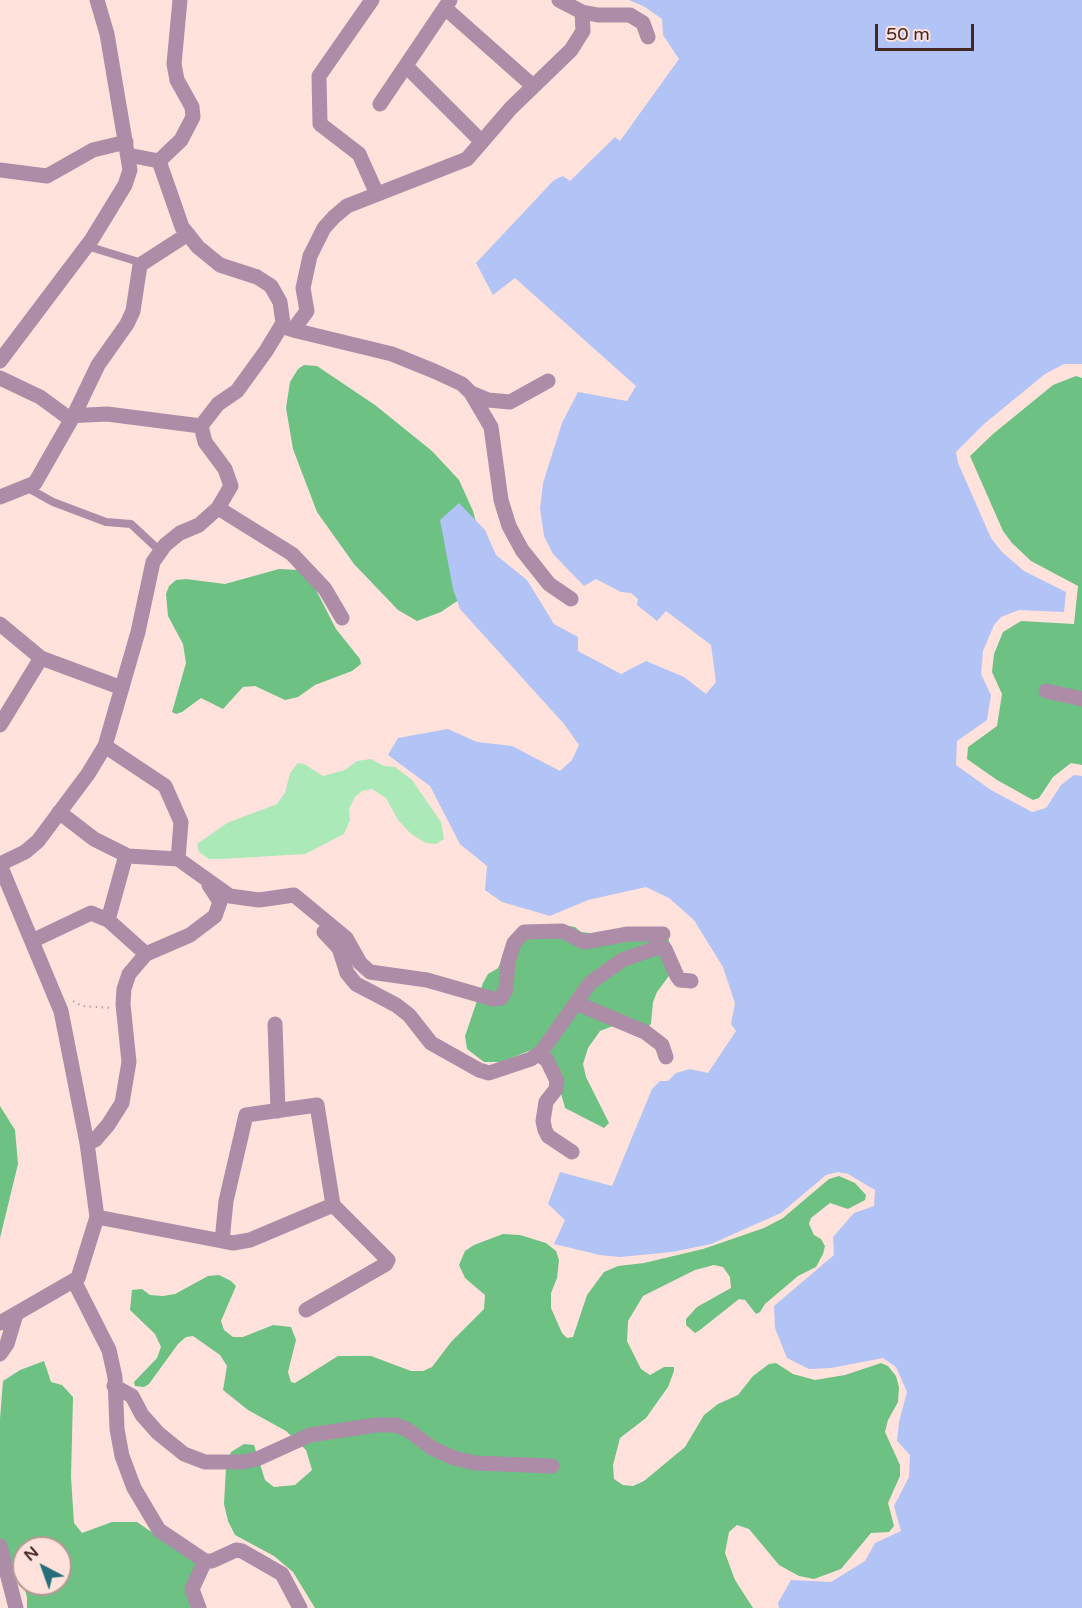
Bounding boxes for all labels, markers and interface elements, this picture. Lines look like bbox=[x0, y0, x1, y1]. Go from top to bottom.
scale bar bbox=[878, 12, 977, 50]
text: 50 m bbox=[886, 23, 930, 45]
north arrow bbox=[12, 1536, 72, 1596]
text: N bbox=[20, 1542, 43, 1566]

